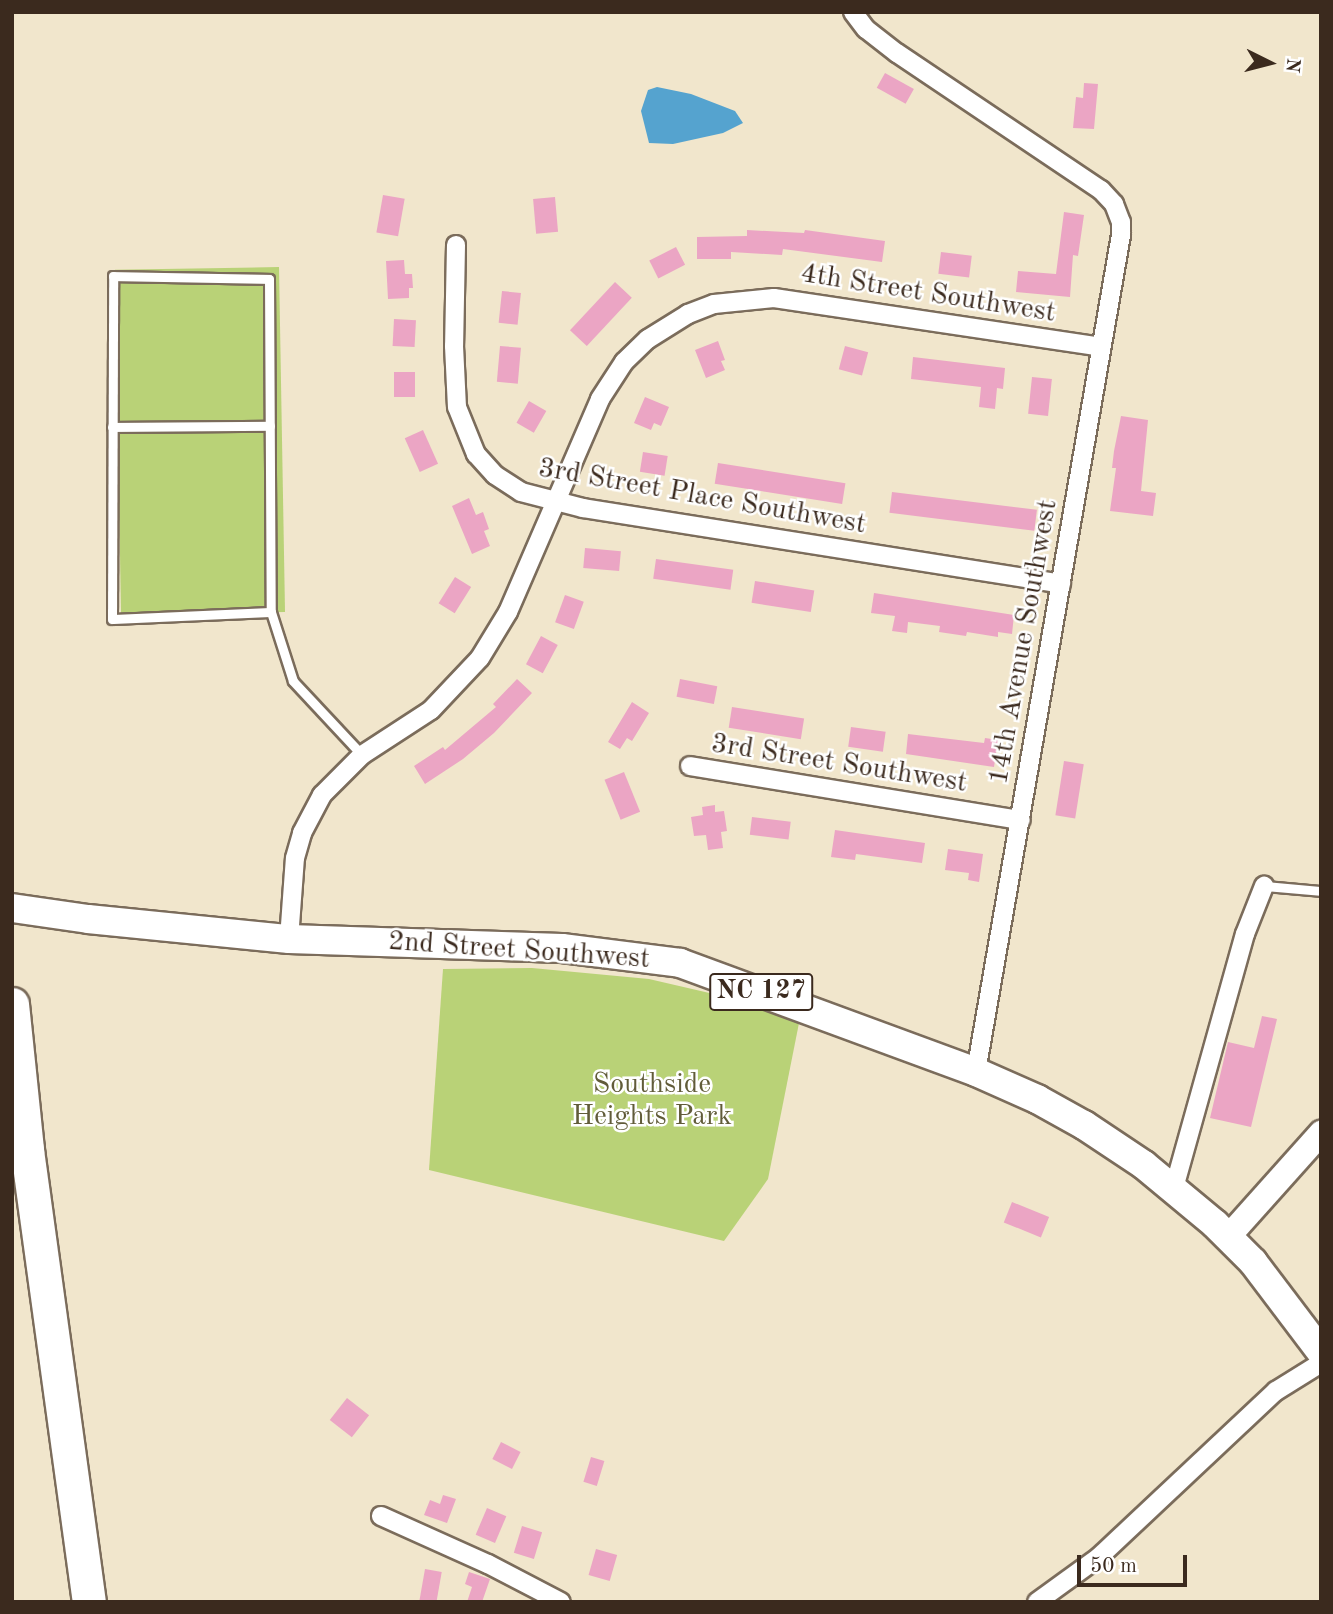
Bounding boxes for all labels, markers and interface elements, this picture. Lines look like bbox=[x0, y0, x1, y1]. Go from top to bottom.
north arrow bbox=[1235, 28, 1305, 98]
text: N bbox=[1281, 57, 1302, 73]
street label: 4th Street Southwest bbox=[798, 257, 1058, 331]
street label: 3rd Street Place Southwest bbox=[536, 452, 868, 542]
street label: 14th Avenue Southwest bbox=[982, 497, 1066, 787]
street label: 3rd Street Southwest bbox=[709, 727, 969, 801]
street label: 2nd Street Southwest bbox=[387, 925, 651, 977]
road number: NC 127 bbox=[708, 970, 814, 1015]
park label: Southside Heights Park bbox=[572, 1068, 732, 1134]
scale bar bbox=[1081, 1540, 1191, 1584]
text: 50 m bbox=[1090, 1556, 1137, 1577]

